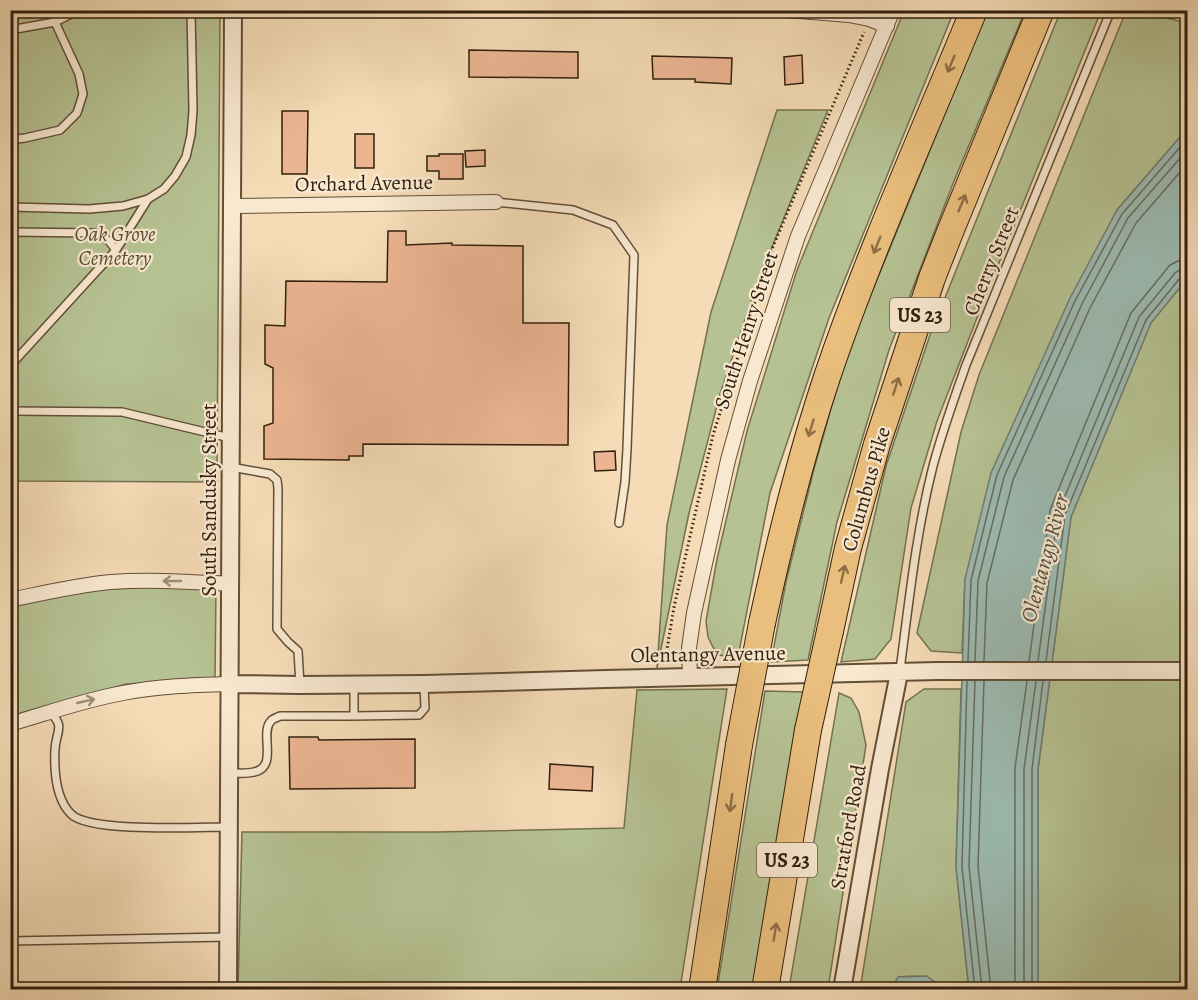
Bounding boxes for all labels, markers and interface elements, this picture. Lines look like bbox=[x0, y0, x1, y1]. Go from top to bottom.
one-way arrow bbox=[945, 55, 956, 73]
street label: Orchard Avenue bbox=[295, 168, 433, 198]
one-way arrow bbox=[957, 194, 968, 212]
street label: Cherry Street bbox=[956, 202, 1026, 320]
park label: Oak Grove Cemetery bbox=[75, 220, 156, 272]
one-way arrow bbox=[871, 235, 882, 254]
street label: South Henry Street bbox=[707, 247, 785, 413]
road number: US 23 bbox=[890, 298, 950, 332]
one-way arrow bbox=[891, 377, 902, 396]
street label: South Sandusky Street bbox=[195, 403, 223, 597]
one-way arrow bbox=[805, 418, 816, 437]
street label: Columbus Pike bbox=[835, 423, 897, 555]
water label: Olentangy River bbox=[1013, 489, 1077, 626]
one-way arrow bbox=[837, 564, 849, 583]
one-way arrow bbox=[163, 575, 183, 587]
street label: Olentangy Avenue bbox=[630, 639, 786, 669]
one-way arrow bbox=[77, 695, 96, 707]
street label: Stratford Road bbox=[823, 762, 873, 892]
one-way arrow bbox=[725, 793, 736, 812]
road number: US 23 bbox=[757, 843, 817, 877]
one-way arrow bbox=[769, 922, 780, 942]

